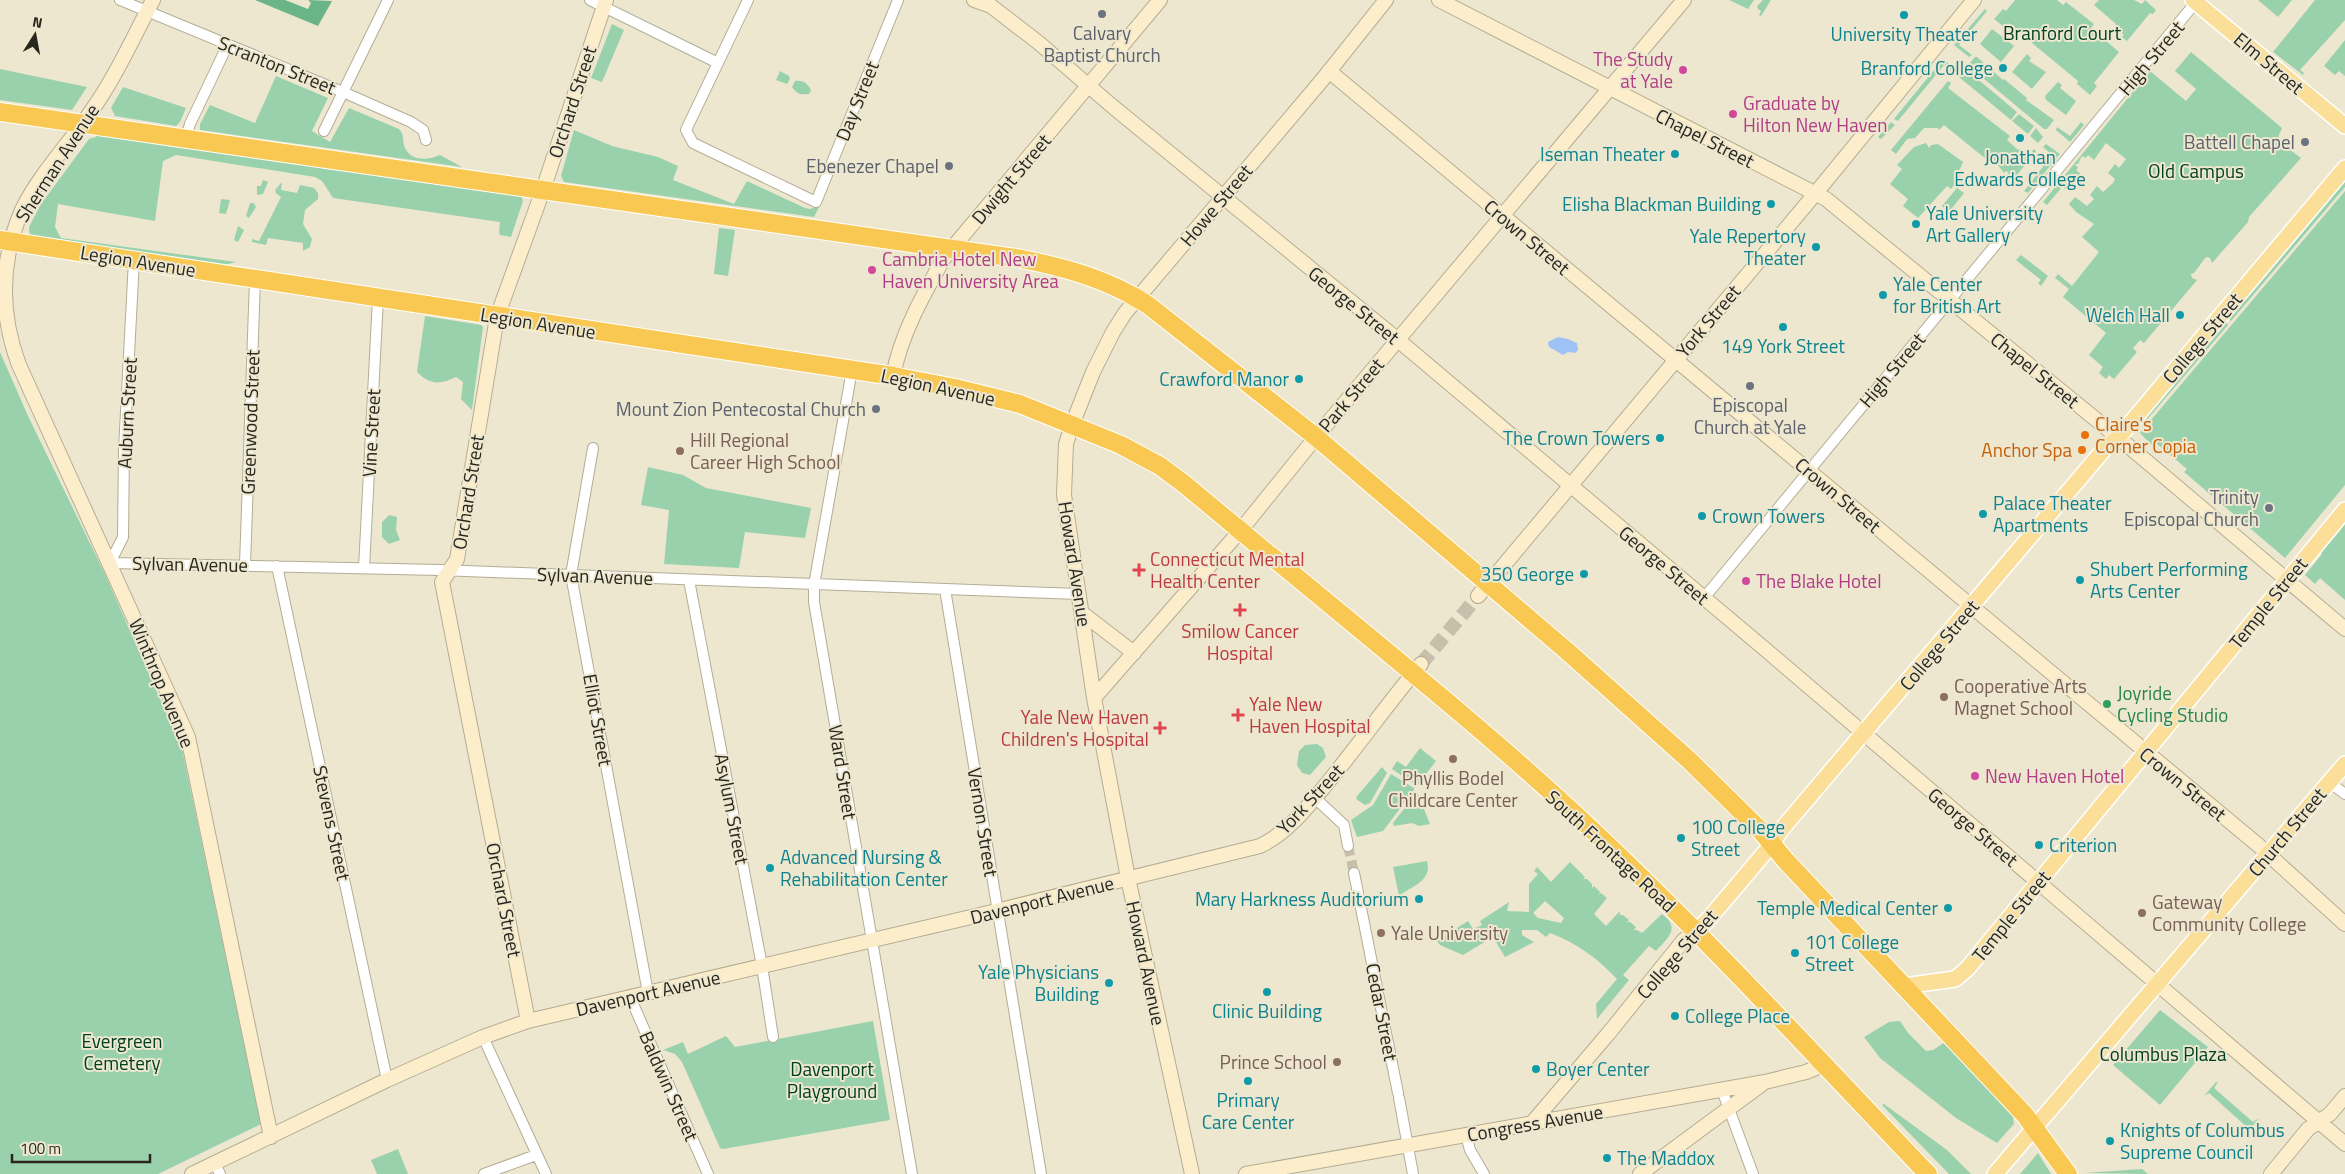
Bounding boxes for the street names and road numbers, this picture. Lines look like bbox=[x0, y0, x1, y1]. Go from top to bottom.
street label: High Street bbox=[2111, 14, 2191, 102]
street label: Elm Street bbox=[2228, 25, 2311, 101]
street label: Scranton Street bbox=[214, 28, 341, 101]
street label: Orchard Street bbox=[540, 42, 603, 162]
street label: Day Street bbox=[827, 56, 886, 145]
street label: Sherman Avenue bbox=[7, 98, 106, 228]
street label: Chapel Street bbox=[1651, 100, 1760, 175]
street label: Dwight Street bbox=[964, 127, 1057, 230]
street label: Howe Street bbox=[1172, 157, 1259, 252]
street label: Crown Street bbox=[1478, 192, 1577, 281]
street label: Legion Avenue bbox=[78, 237, 198, 284]
street label: George Street bbox=[1302, 259, 1407, 351]
street label: York Street bbox=[1668, 277, 1747, 364]
street label: College Street bbox=[2155, 286, 2249, 390]
street label: Legion Avenue bbox=[478, 299, 598, 346]
street label: Chapel Street bbox=[1985, 325, 2086, 415]
street label: High Street bbox=[1852, 326, 1932, 414]
street label: Greenwood Street bbox=[232, 349, 267, 495]
street label: Park Street bbox=[1311, 351, 1391, 438]
street label: Auburn Street bbox=[109, 356, 144, 469]
street label: Legion Avenue bbox=[878, 360, 998, 413]
street label: Vine Street bbox=[354, 388, 387, 478]
street label: Orchard Street bbox=[444, 432, 491, 552]
street label: Crown Street bbox=[1789, 450, 1888, 539]
street label: Howard Avenue bbox=[1051, 499, 1100, 629]
street label: George Street bbox=[1613, 518, 1716, 611]
street label: Sylvan Avenue bbox=[132, 548, 248, 579]
street label: Temple Street bbox=[2221, 550, 2314, 655]
street label: Sylvan Avenue bbox=[537, 559, 653, 592]
street label: College Street bbox=[1892, 593, 1986, 697]
street label: Winthrop Avenue bbox=[122, 614, 203, 752]
street label: Elliot Street bbox=[576, 671, 621, 769]
street label: Ward Street bbox=[822, 722, 865, 822]
street label: Crown Street bbox=[2134, 739, 2233, 828]
street label: Asylum Street bbox=[708, 751, 758, 867]
street label: York Street bbox=[1269, 756, 1350, 841]
street label: Stevens Street bbox=[306, 763, 359, 883]
street label: Vernon Street bbox=[961, 765, 1006, 879]
street label: George Street bbox=[1922, 780, 2025, 873]
street label: Church Street bbox=[2241, 780, 2333, 883]
street label: South Frontage Road bbox=[1540, 783, 1683, 919]
street label: Orchard Street bbox=[479, 840, 530, 960]
street label: Temple Street bbox=[1964, 863, 2057, 968]
street label: Davenport Avenue bbox=[967, 868, 1117, 931]
street label: Howard Avenue bbox=[1119, 898, 1174, 1028]
street label: College Street bbox=[1629, 902, 1724, 1005]
street label: Cedar Street bbox=[1359, 961, 1406, 1064]
street label: Davenport Avenue bbox=[573, 962, 723, 1023]
street label: Baldwin Street bbox=[632, 1026, 707, 1146]
street label: Congress Avenue bbox=[1465, 1096, 1605, 1149]

